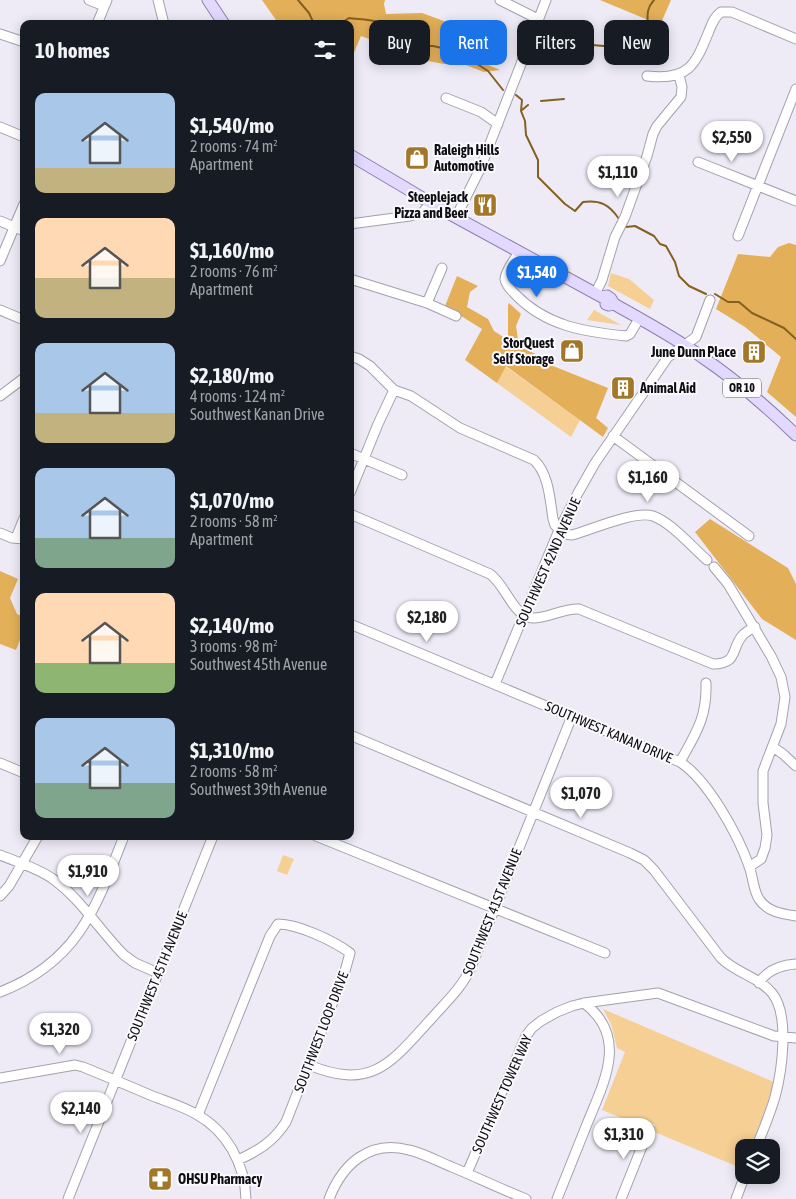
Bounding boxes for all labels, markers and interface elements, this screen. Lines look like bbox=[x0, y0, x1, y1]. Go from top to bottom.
chip: Buy bbox=[369, 20, 430, 65]
chip: Rent bbox=[440, 20, 507, 65]
chip: Filters bbox=[517, 20, 594, 65]
chip: New bbox=[604, 20, 669, 65]
icon: filters bbox=[311, 36, 339, 64]
text: 10 homes bbox=[35, 38, 110, 62]
icon: home bbox=[75, 113, 135, 173]
text: $1,540/mo bbox=[190, 113, 274, 137]
pin: $2,550 bbox=[691, 120, 773, 163]
text: $2,550 bbox=[712, 128, 752, 146]
text: 2 rooms · 74 m² bbox=[190, 137, 278, 155]
place label: Raleigh Hills Automotive bbox=[433, 142, 499, 174]
shop icon: Raleigh Hills Automotive bbox=[404, 145, 430, 171]
text: Apartment bbox=[190, 155, 253, 173]
pin: $1,110 bbox=[577, 156, 659, 198]
text: $1,110 bbox=[598, 163, 638, 181]
place label: Steeplejack Pizza and Beer bbox=[394, 189, 469, 221]
restaurant icon: Steeplejack Pizza and Beer bbox=[472, 192, 498, 218]
icon: home bbox=[75, 238, 135, 298]
text: $1,160/mo bbox=[190, 238, 274, 262]
pin: $1,540 bbox=[496, 256, 578, 298]
text: 2 rooms · 76 m² bbox=[190, 262, 278, 280]
text: $1,540 bbox=[517, 263, 557, 281]
text: Apartment bbox=[190, 280, 253, 298]
place label: StorQuest Self Storage bbox=[493, 335, 554, 367]
shop icon: StorQuest Self Storage bbox=[559, 338, 585, 364]
building icon: June Dunn Place bbox=[741, 339, 767, 365]
place label: June Dunn Place bbox=[650, 344, 736, 360]
icon: home bbox=[75, 363, 135, 423]
text: $2,180/mo bbox=[190, 363, 274, 387]
building icon: Animal Aid bbox=[610, 375, 636, 401]
road number: OR 10 bbox=[723, 378, 761, 398]
place label: Animal Aid bbox=[639, 380, 696, 396]
text: 4 rooms · 124 m² bbox=[190, 387, 285, 405]
text: Southwest Kanan Drive bbox=[190, 405, 325, 423]
pin: $1,160 bbox=[607, 460, 689, 503]
text: $1,160 bbox=[628, 468, 668, 486]
icon: home bbox=[75, 488, 135, 548]
text: $1,070/mo bbox=[190, 488, 274, 512]
street label: SOUTHWEST 42ND AVENUE bbox=[512, 495, 584, 629]
text: 2 rooms · 58 m² bbox=[190, 512, 278, 530]
text: Apartment bbox=[190, 530, 253, 548]
pin: $2,180 bbox=[386, 600, 468, 643]
text: $2,180 bbox=[407, 608, 447, 626]
icon: home bbox=[75, 613, 135, 673]
text: $2,140/mo bbox=[190, 613, 274, 637]
text: 3 rooms · 98 m² bbox=[190, 637, 278, 655]
text: Southwest 45th Avenue bbox=[190, 655, 327, 673]
street label: SOUTHWEST KANAN DRIVE bbox=[543, 698, 675, 766]
icon: home bbox=[75, 738, 135, 798]
text: $1,310/mo bbox=[190, 738, 274, 762]
text: 2 rooms · 58 m² bbox=[190, 762, 278, 780]
pin: $1,070 bbox=[540, 776, 622, 819]
text: Southwest 39th Avenue bbox=[190, 780, 327, 798]
text: $1,070 bbox=[561, 784, 601, 802]
street label: SOUTHWEST 41ST AVENUE bbox=[459, 846, 525, 978]
pin: $1,910 bbox=[47, 854, 129, 897]
text: $1,910 bbox=[68, 862, 108, 880]
street label: SOUTHWEST 45TH AVENUE bbox=[124, 909, 190, 1043]
street label: SOUTHWEST LOOP DRIVE bbox=[291, 969, 351, 1095]
pin: $1,320 bbox=[19, 1012, 101, 1055]
text: $1,320 bbox=[40, 1020, 80, 1038]
street label: SOUTHWEST TOWER WAY bbox=[469, 1032, 536, 1156]
pin: $2,140 bbox=[40, 1092, 122, 1134]
text: $2,140 bbox=[61, 1099, 101, 1117]
pin: $1,310 bbox=[583, 1118, 665, 1160]
text: $1,310 bbox=[604, 1125, 644, 1143]
map controls bbox=[735, 1139, 780, 1184]
button: layers bbox=[735, 1139, 780, 1184]
pharmacy icon: OHSU Pharmacy bbox=[147, 1166, 173, 1192]
place label: OHSU Pharmacy bbox=[178, 1171, 262, 1187]

